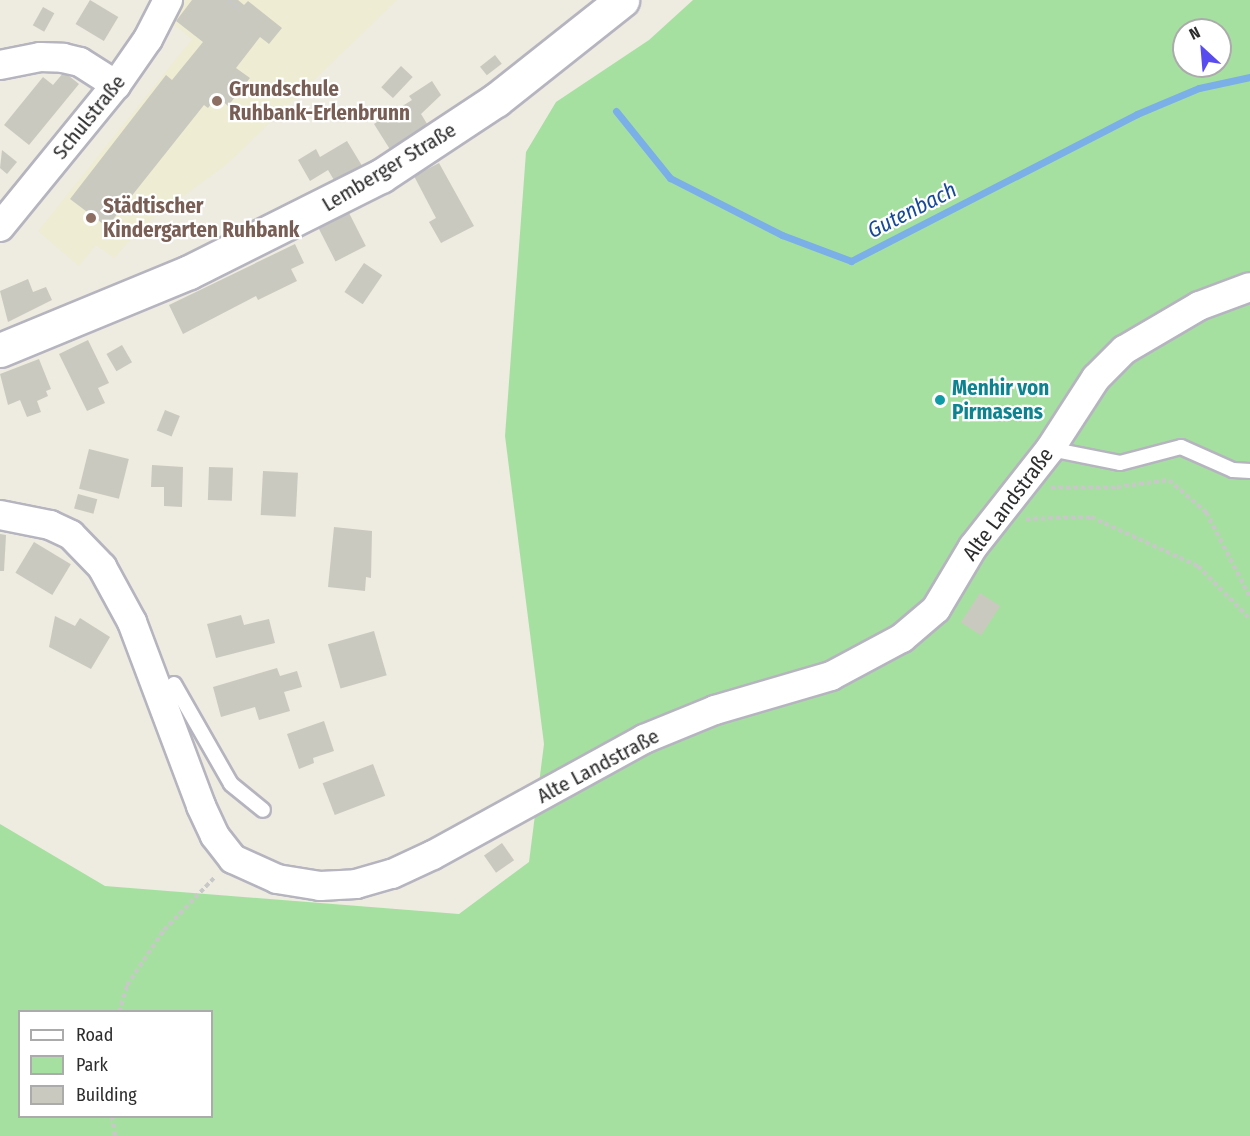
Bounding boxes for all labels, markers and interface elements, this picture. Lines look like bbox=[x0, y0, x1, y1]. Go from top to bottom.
north arrow bbox=[1172, 18, 1232, 78]
text: N bbox=[1186, 23, 1203, 44]
street label: Schulstraße bbox=[47, 70, 131, 164]
place label: Grundschule Ruhbank-Erlenbrunn bbox=[229, 76, 410, 126]
marker: Grundschule Ruhbank-Erlenbrunn bbox=[210, 94, 224, 108]
street label: Lemberger Straße bbox=[317, 117, 461, 217]
water label: Gutenbach bbox=[863, 176, 961, 244]
place label: Städtischer Kindergarten Ruhbank bbox=[103, 193, 299, 243]
marker: Städtischer Kindergarten Ruhbank bbox=[84, 211, 98, 225]
place label: Menhir von Pirmasens bbox=[952, 375, 1049, 425]
marker: Menhir von Pirmasens bbox=[933, 393, 947, 407]
street label: Alte Landstraße bbox=[957, 443, 1059, 565]
street label: Alte Landstraße bbox=[533, 723, 663, 809]
legend bbox=[18, 1010, 213, 1118]
text: Road bbox=[76, 1024, 113, 1046]
text: Park bbox=[76, 1054, 108, 1076]
text: Building bbox=[76, 1084, 137, 1106]

